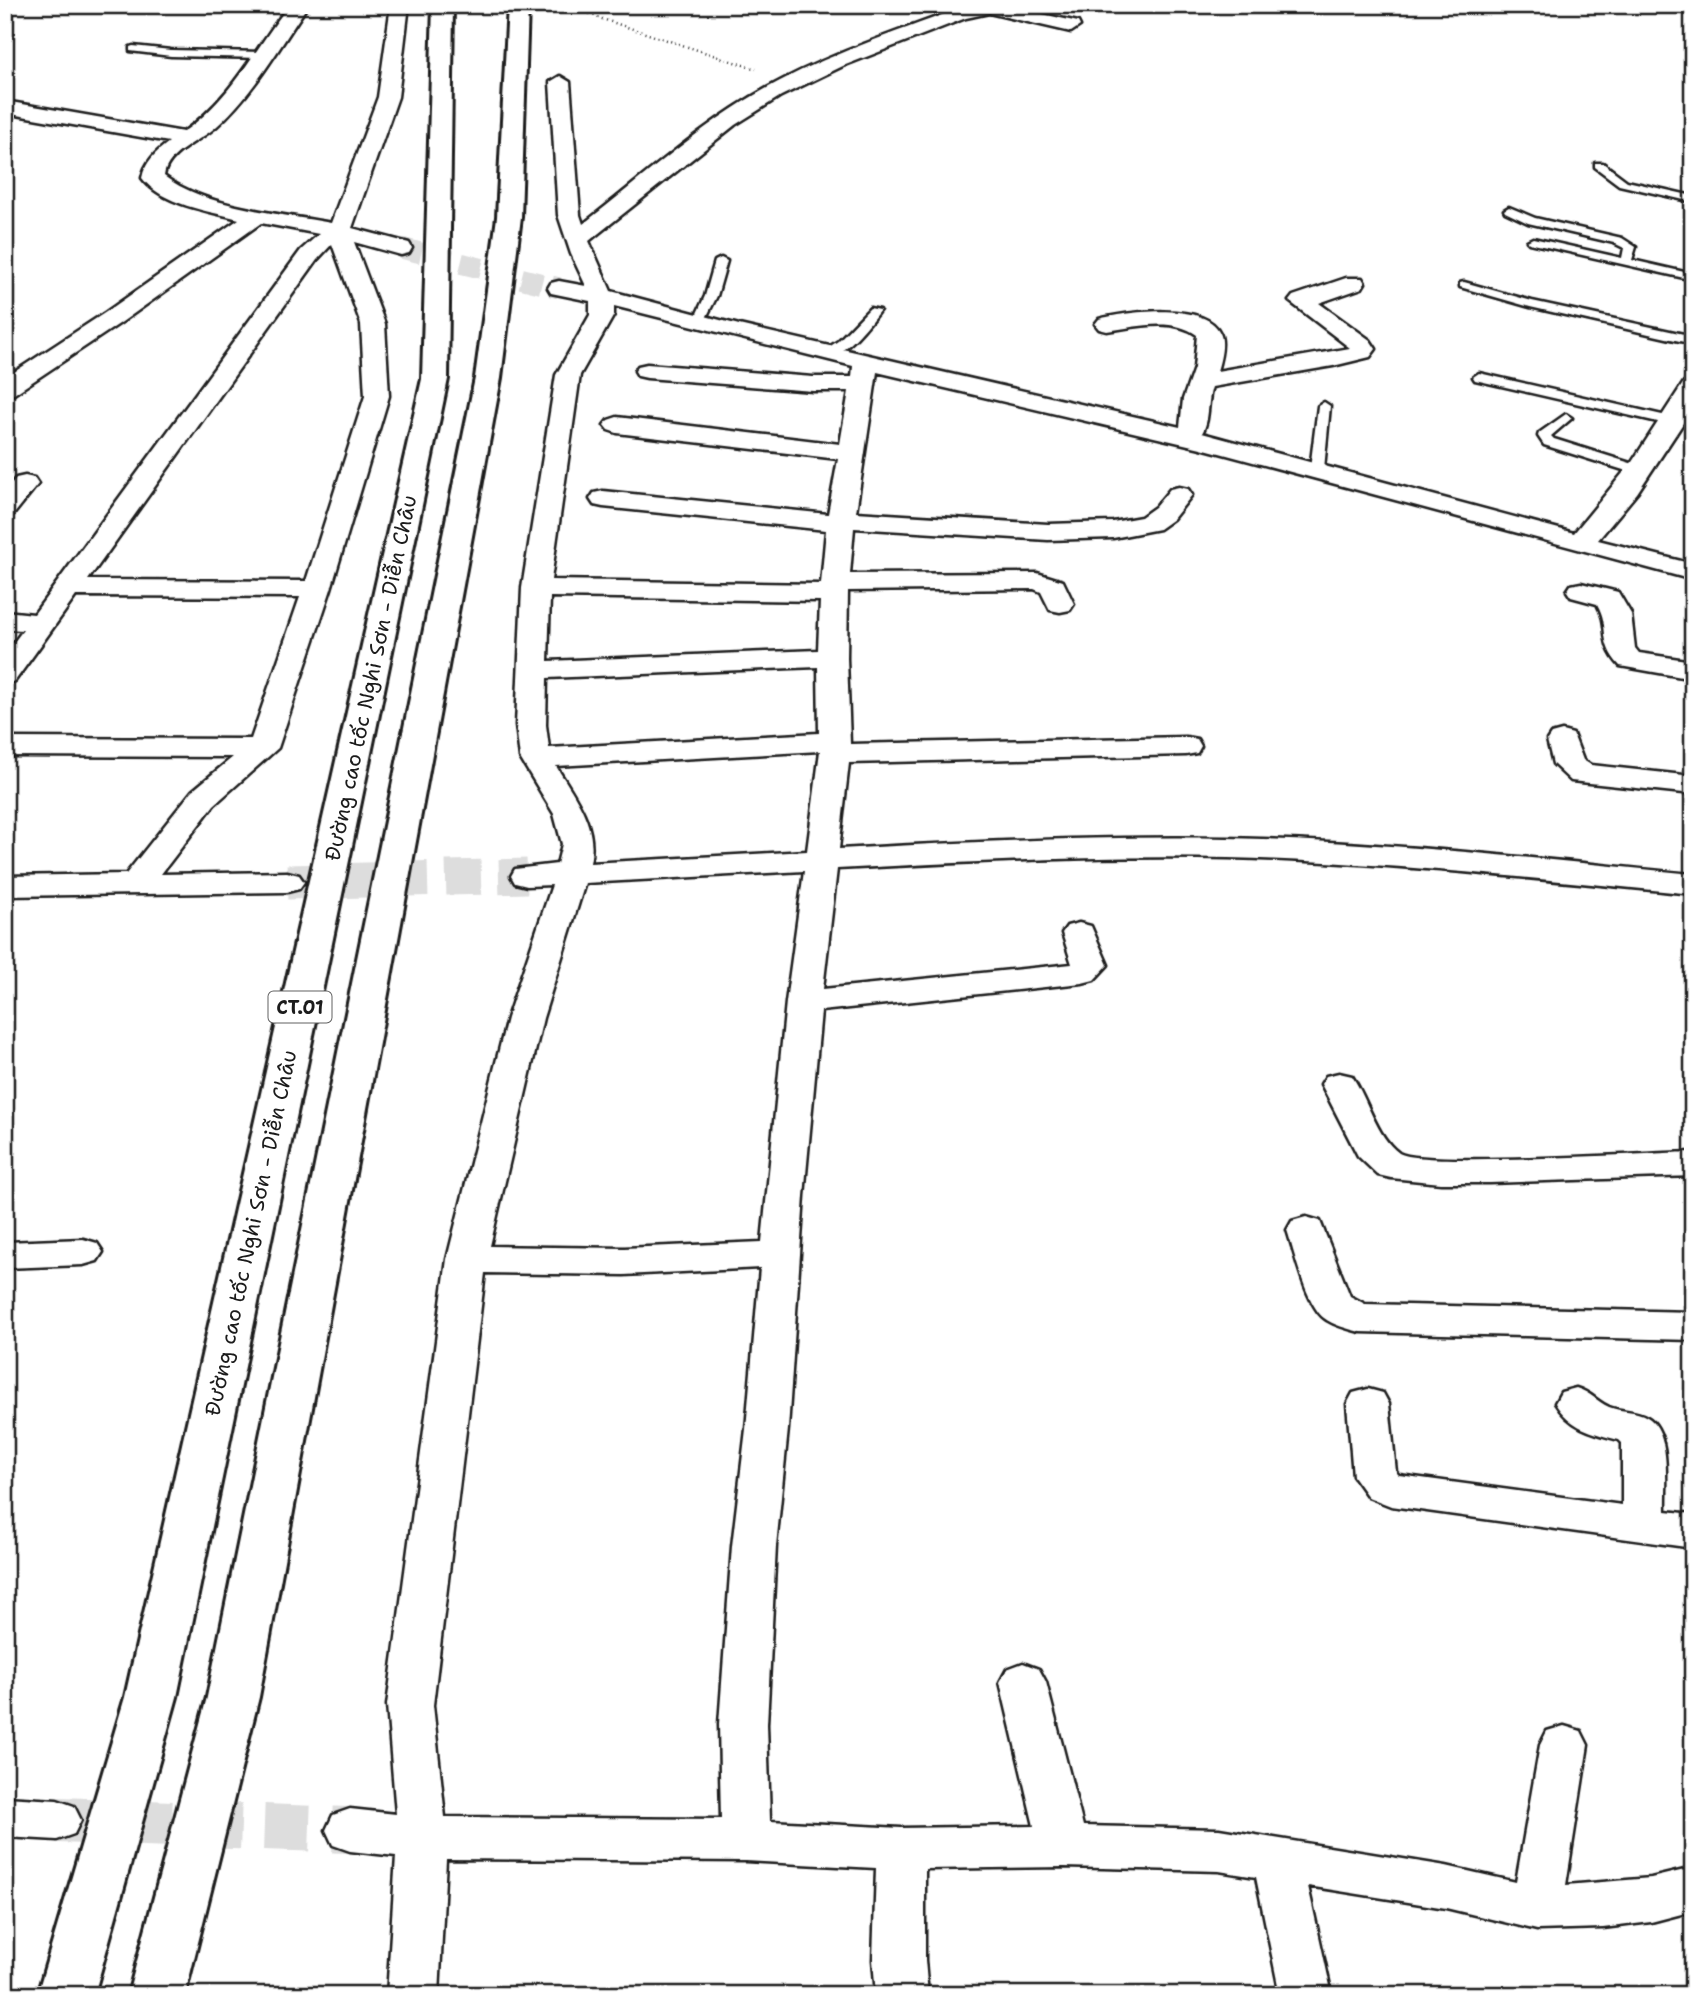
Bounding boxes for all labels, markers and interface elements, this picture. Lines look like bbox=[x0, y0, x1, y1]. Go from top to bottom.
street label: Đường cao tốc Nghi Sơn - Diễn Châu bbox=[319, 493, 423, 863]
road number: CT.01 bbox=[268, 992, 332, 1023]
street label: Đường cao tốc Nghi Sơn - Diễn Châu bbox=[199, 1048, 303, 1418]

